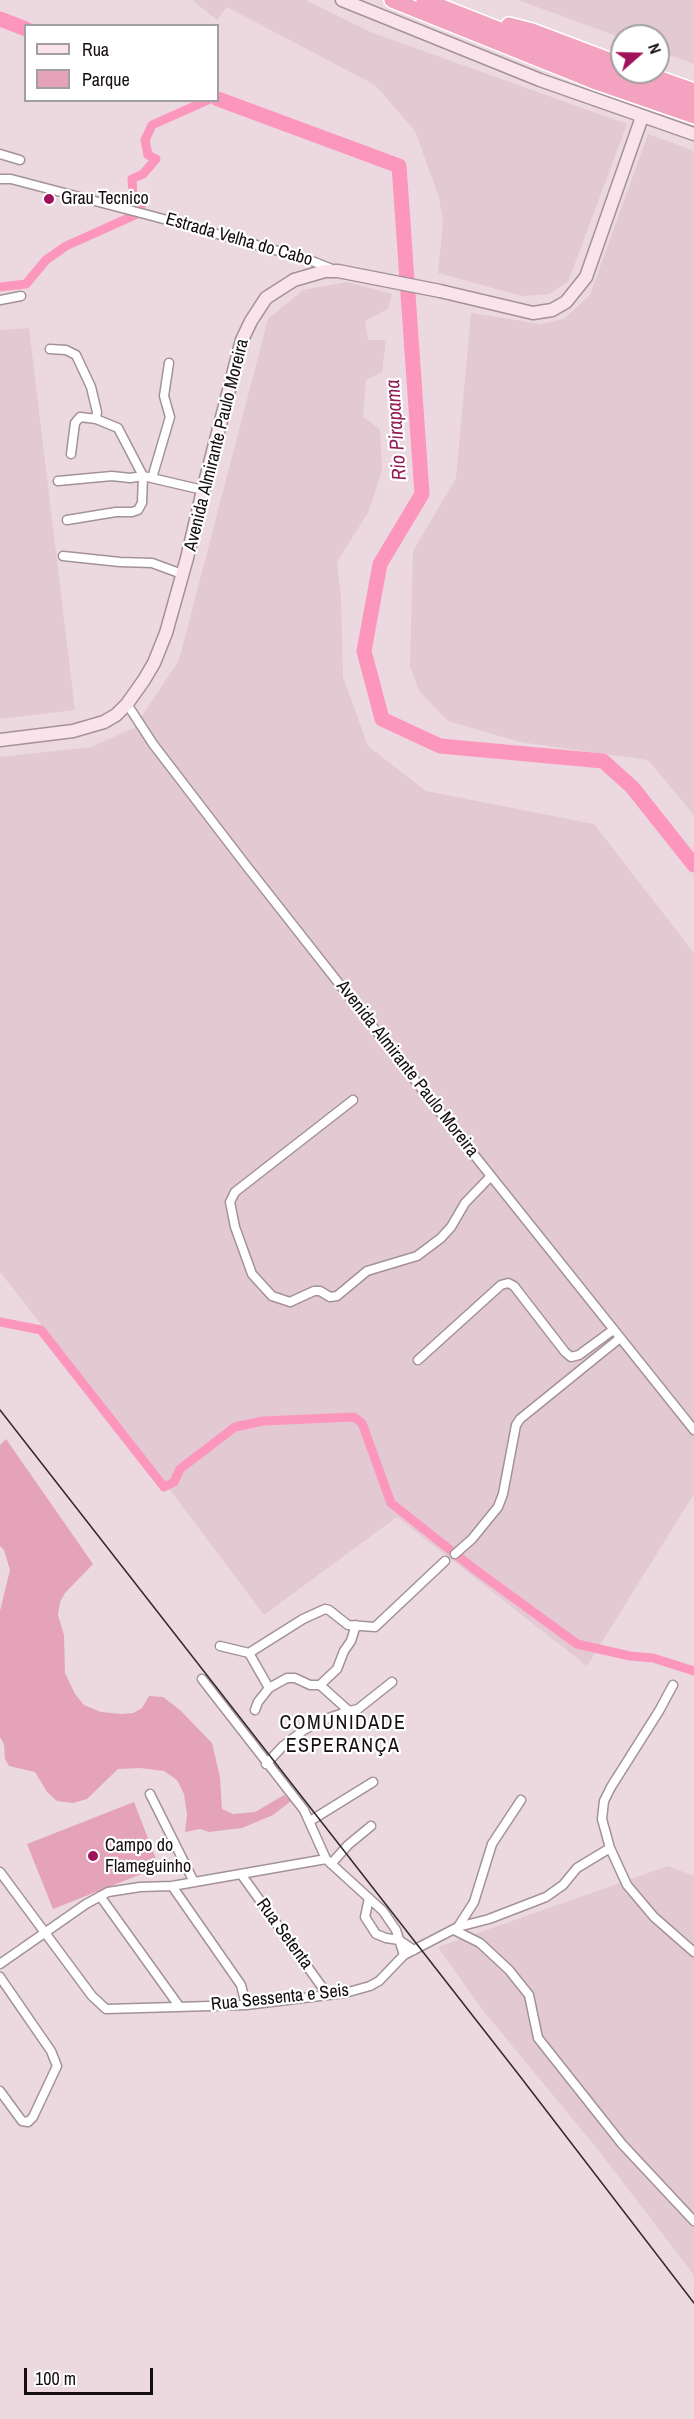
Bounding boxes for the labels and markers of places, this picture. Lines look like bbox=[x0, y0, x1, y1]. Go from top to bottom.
place label: Grau Tecnico bbox=[61, 188, 149, 210]
marker: Grau Tecnico bbox=[42, 192, 56, 206]
place label: Campo do Flameguinho bbox=[105, 1835, 191, 1878]
marker: Campo do Flameguinho bbox=[86, 1849, 100, 1863]

